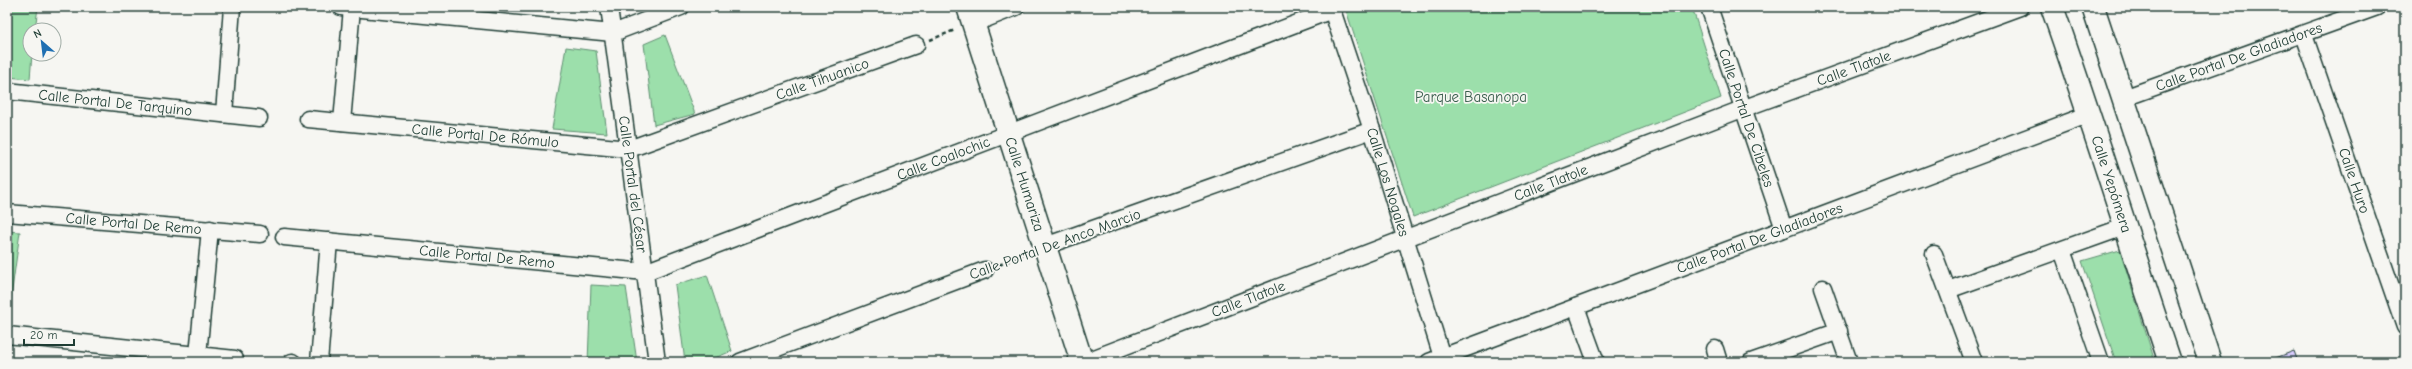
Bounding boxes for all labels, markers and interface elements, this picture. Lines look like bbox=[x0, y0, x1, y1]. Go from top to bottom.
street label: Calle Portal De Gladiadores bbox=[2153, 18, 2325, 95]
north arrow bbox=[22, 22, 62, 62]
text: N bbox=[31, 26, 44, 41]
street label: Calle Portal De Cibeles bbox=[1715, 46, 1778, 189]
street label: Calle Tlatole bbox=[1814, 46, 1894, 90]
street label: Calle Tihuanico bbox=[773, 54, 871, 104]
street label: Calle Portal De Tarquino bbox=[38, 85, 193, 120]
park label: Parque Basanopa bbox=[1415, 88, 1527, 106]
street label: Calle Portal del César bbox=[615, 115, 651, 254]
street label: Calle Portal De Rómulo bbox=[411, 120, 560, 151]
street label: Calle Los Nogales bbox=[1363, 125, 1413, 239]
street label: Calle Coalochic bbox=[894, 132, 992, 184]
street label: Calle Yepómera bbox=[2087, 133, 2136, 235]
street label: Calle Humariza bbox=[1001, 135, 1048, 234]
street label: Calle Huro bbox=[2335, 145, 2374, 216]
street label: Calle Tlatole bbox=[1511, 160, 1591, 205]
street label: Calle Portal De Gladiadores bbox=[1674, 199, 1845, 277]
street label: Calle Portal De Anco Marcio bbox=[967, 205, 1143, 283]
street label: Calle Portal De Remo bbox=[65, 209, 202, 238]
street label: Calle Portal De Remo bbox=[418, 241, 556, 272]
street label: Calle Tlatole bbox=[1209, 276, 1288, 321]
scale bar bbox=[24, 321, 74, 347]
text: 20 m bbox=[30, 328, 58, 342]

